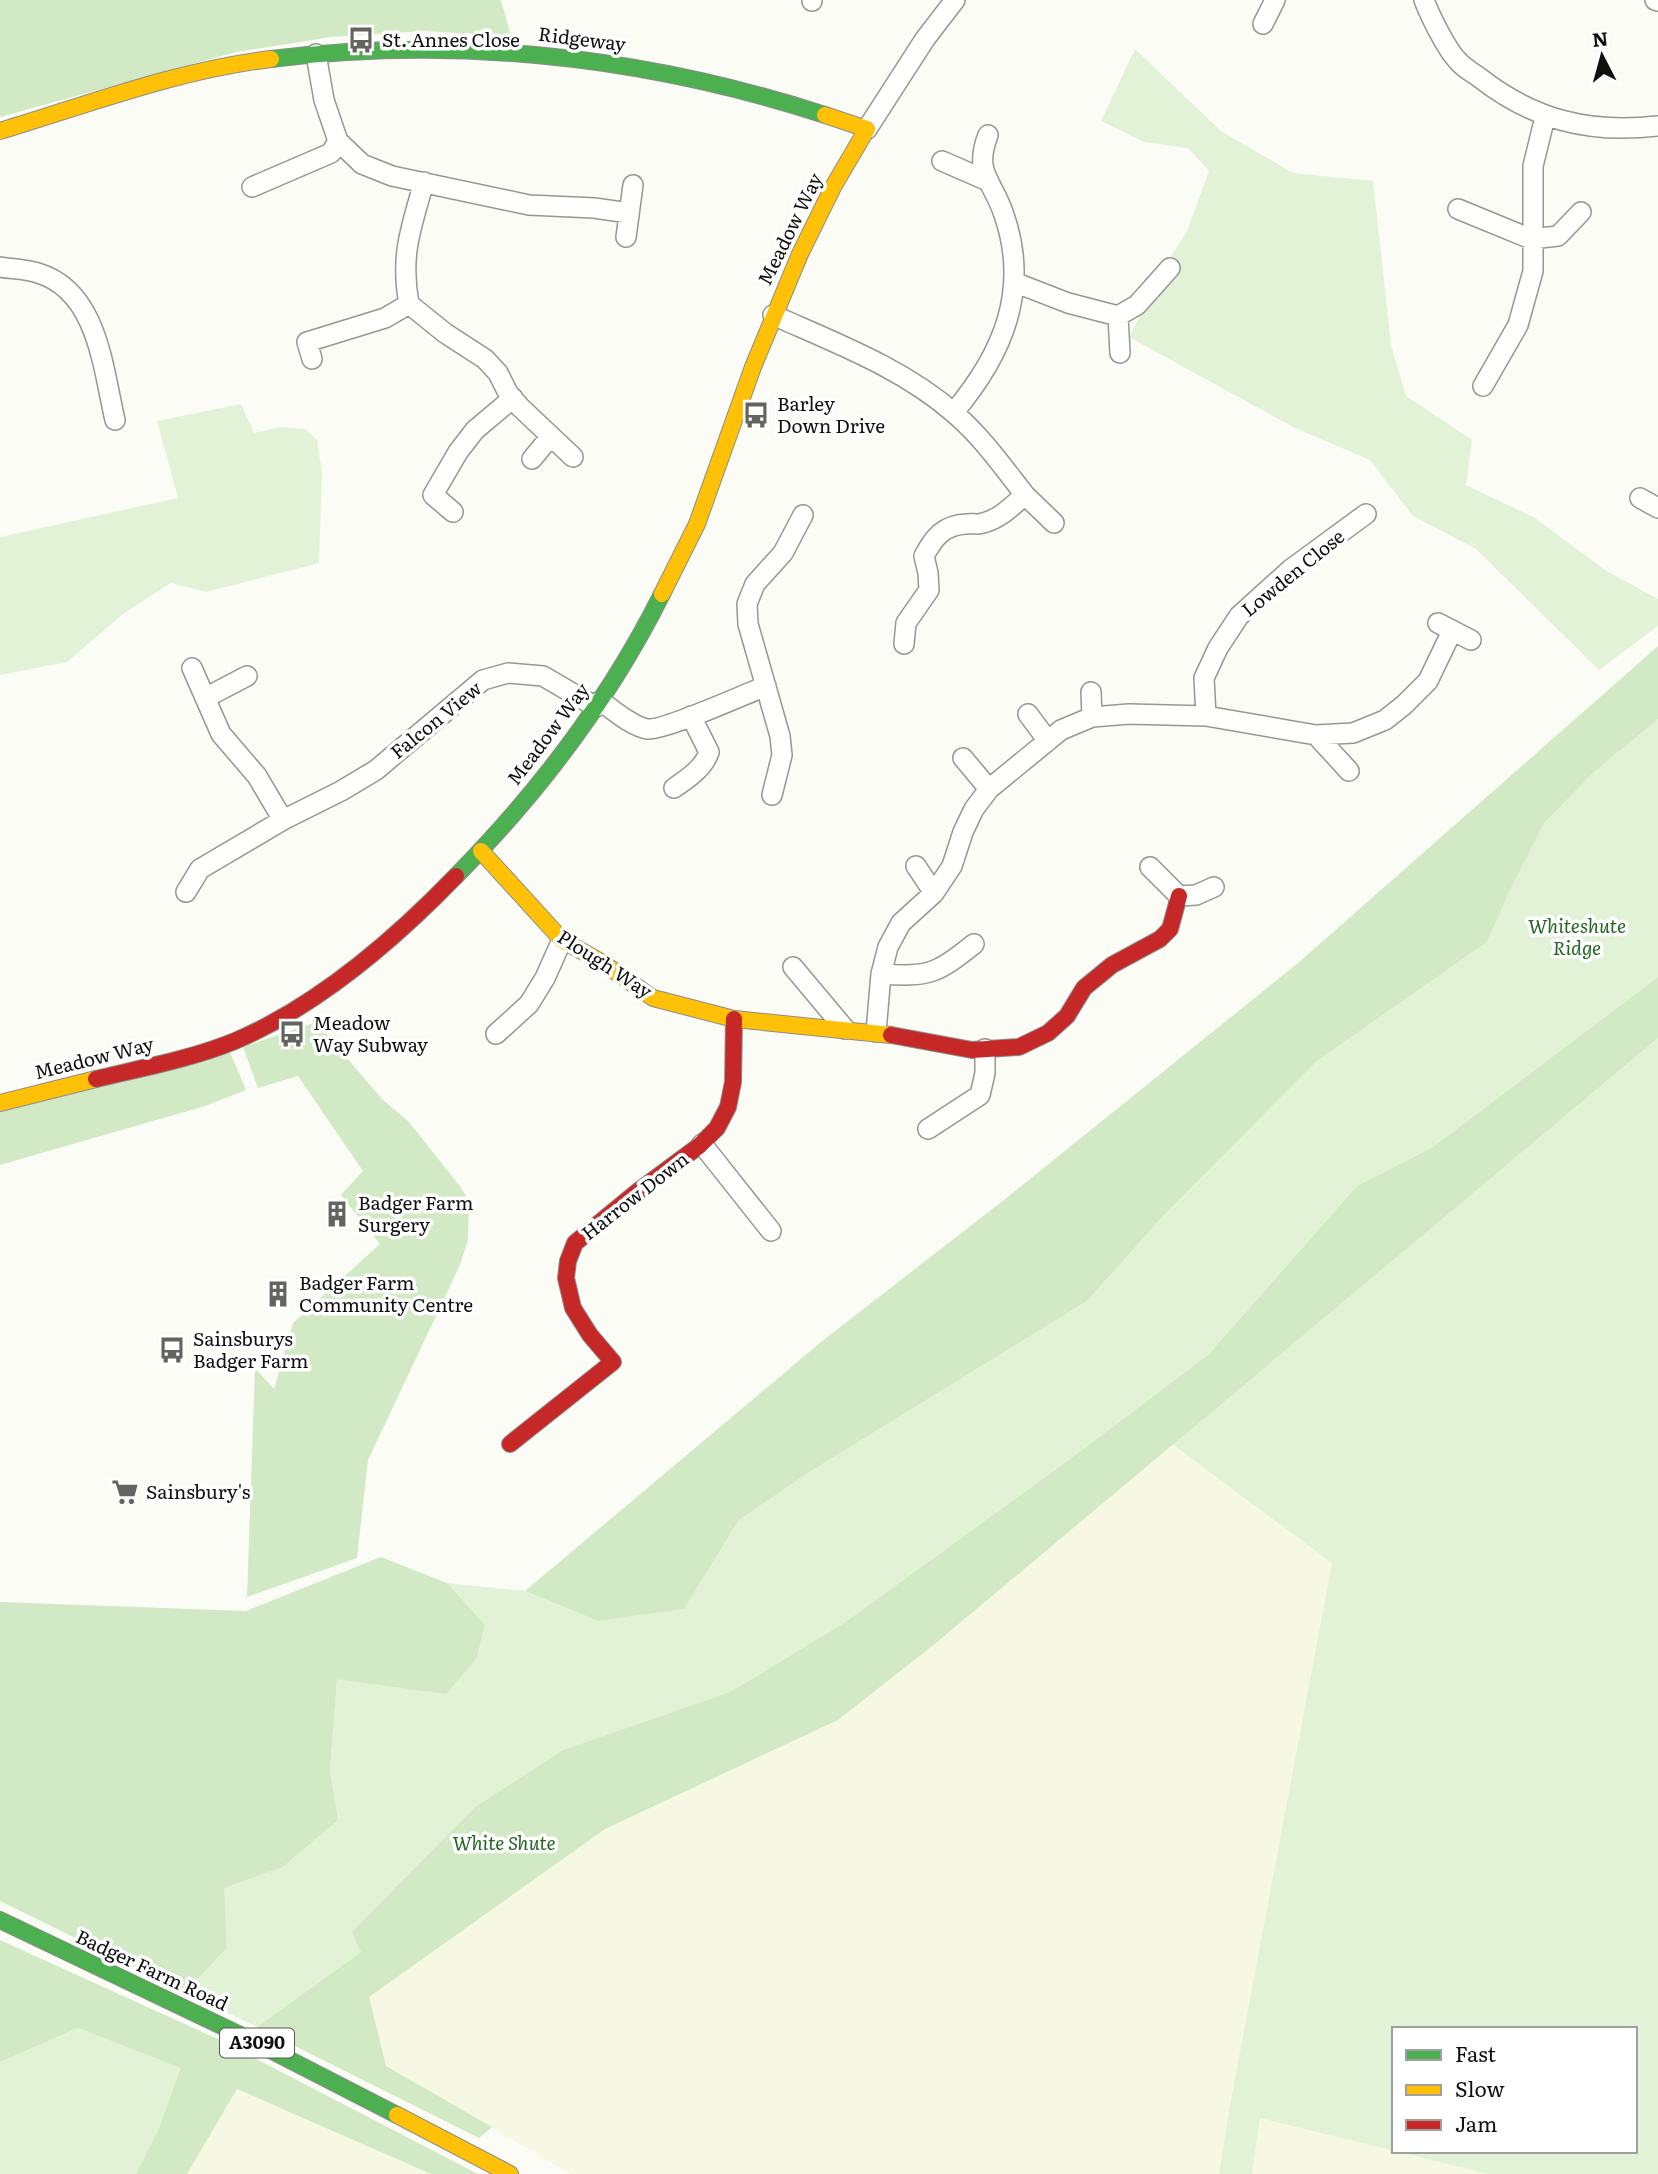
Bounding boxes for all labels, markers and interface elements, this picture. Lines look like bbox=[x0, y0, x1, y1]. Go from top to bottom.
street label: Ridgeway bbox=[537, 19, 628, 57]
north arrow bbox=[1567, 21, 1637, 91]
text: N bbox=[1591, 23, 1610, 53]
bus stop icon: St. Annes Close bbox=[346, 25, 376, 55]
place label: St. Annes Close bbox=[382, 25, 520, 53]
street label: Meadow Way bbox=[750, 168, 828, 289]
place label: Barley Down Drive bbox=[777, 389, 885, 439]
bus stop icon: Barley Down Drive bbox=[741, 400, 771, 430]
street label: Lowden Close bbox=[1235, 522, 1350, 622]
street label: Falcon View bbox=[384, 673, 487, 765]
street label: Meadow Way bbox=[499, 676, 595, 790]
park label: Whiteshute Ridge bbox=[1528, 911, 1626, 961]
street label: Plough Way bbox=[553, 922, 659, 1004]
place label: Meadow Way Subway bbox=[313, 1008, 428, 1058]
bus stop icon: Meadow Way Subway bbox=[277, 1019, 307, 1049]
street label: Meadow Way bbox=[31, 1029, 156, 1085]
street label: Harrow Down bbox=[575, 1144, 694, 1246]
place label: Badger Farm Surgery bbox=[358, 1188, 473, 1238]
building icon: Badger Farm Surgery bbox=[322, 1199, 352, 1229]
place label: Badger Farm Community Centre bbox=[299, 1268, 473, 1318]
building icon: Badger Farm Community Centre bbox=[263, 1279, 293, 1309]
place label: Sainsburys Badger Farm bbox=[193, 1324, 308, 1374]
bus stop icon: Sainsburys Badger Farm bbox=[157, 1335, 187, 1365]
supermarket icon: Sainsbury's bbox=[110, 1477, 140, 1507]
place label: Sainsbury's bbox=[146, 1477, 251, 1505]
park label: White Shute bbox=[452, 1828, 556, 1856]
street label: Badger Farm Road bbox=[72, 1921, 234, 2017]
legend bbox=[1392, 2027, 1637, 2153]
road number: A3090 bbox=[220, 2028, 294, 2057]
text: Fast bbox=[1455, 2037, 1496, 2068]
text: Slow bbox=[1455, 2072, 1505, 2103]
text: Jam bbox=[1455, 2107, 1497, 2138]

